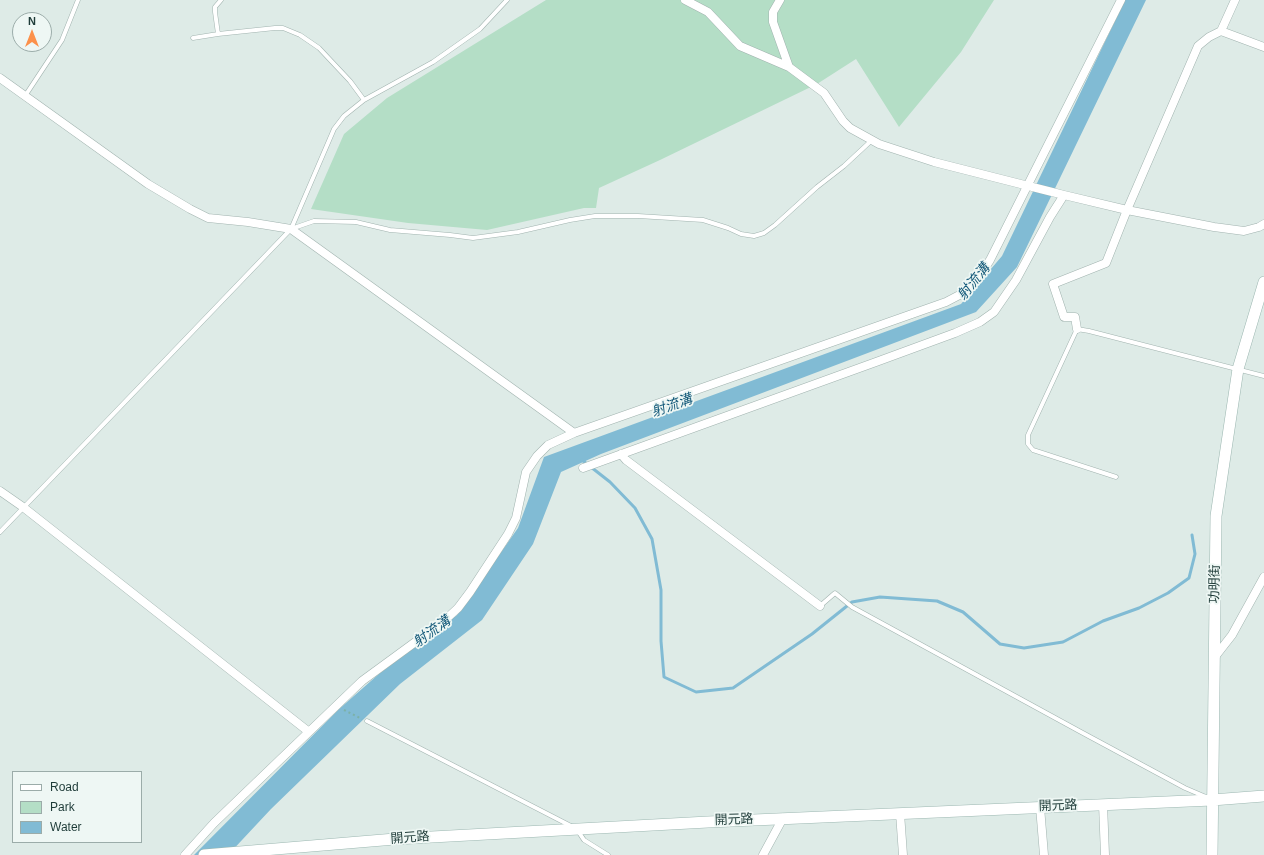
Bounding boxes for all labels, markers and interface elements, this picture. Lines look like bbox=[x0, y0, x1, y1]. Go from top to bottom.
north arrow bbox=[12, 12, 52, 52]
text: N bbox=[28, 15, 36, 27]
water label: 射流溝 bbox=[954, 260, 994, 304]
water label: 射流溝 bbox=[649, 391, 695, 421]
street label: 功明街 bbox=[1207, 564, 1223, 604]
water label: 射流溝 bbox=[410, 613, 454, 651]
legend bbox=[12, 771, 142, 843]
text: Road bbox=[50, 780, 79, 794]
street label: 開元路 bbox=[1038, 798, 1078, 814]
text: Park bbox=[50, 800, 75, 814]
street label: 開元路 bbox=[714, 812, 754, 828]
text: Water bbox=[50, 820, 82, 834]
street label: 開元路 bbox=[390, 829, 430, 847]

